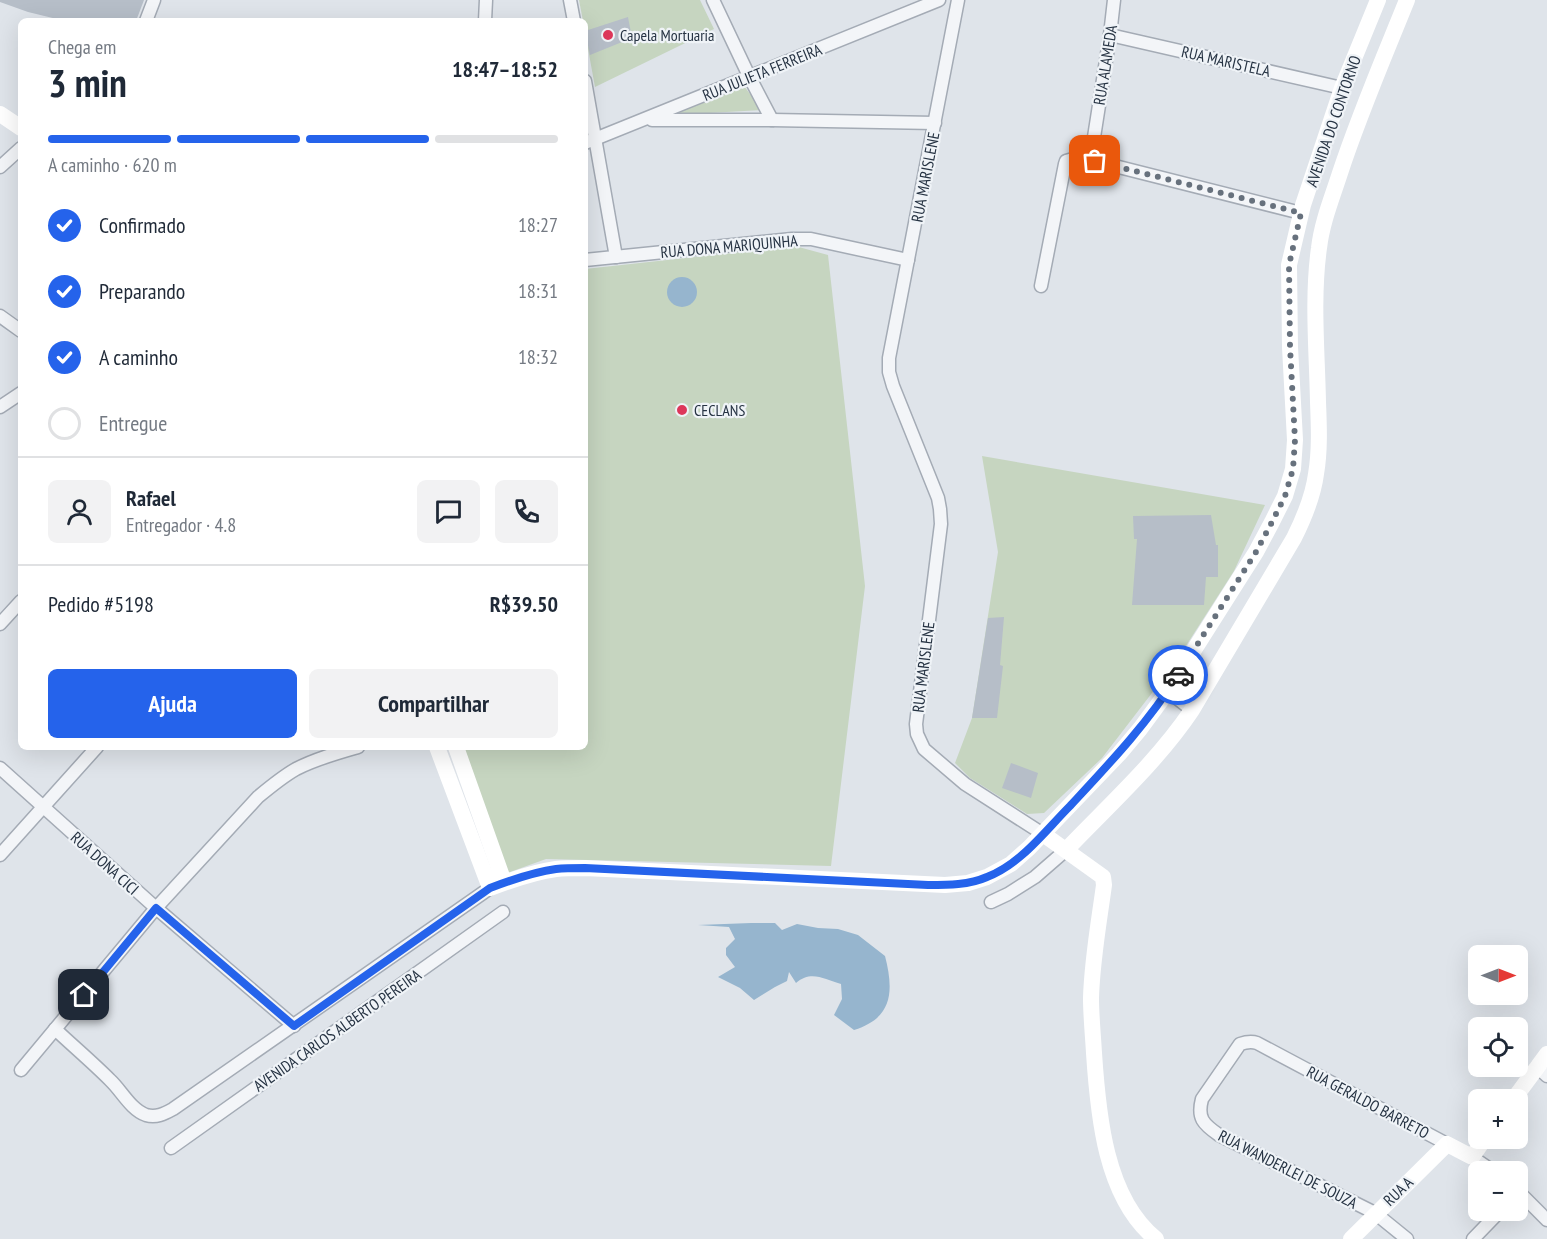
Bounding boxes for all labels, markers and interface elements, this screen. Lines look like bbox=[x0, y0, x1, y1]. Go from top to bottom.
street label: RUA ALAMEDA bbox=[1089, 23, 1121, 106]
place label: Capela Mortuaria bbox=[620, 25, 714, 45]
marker: Capela Mortuaria bbox=[601, 28, 615, 42]
text: Chega em bbox=[48, 34, 116, 60]
street label: RUA JULIETA FERREIRA bbox=[699, 39, 825, 105]
street label: RUA MARISTELA bbox=[1180, 41, 1273, 81]
street label: AVENIDA DO CONTORNO bbox=[1301, 53, 1365, 189]
text: 18:47–18:52 bbox=[452, 55, 558, 83]
text: 3 min bbox=[48, 57, 127, 108]
street label: RUA MARISLENE bbox=[906, 130, 944, 224]
pin bbox=[1069, 135, 1120, 186]
icon: bag bbox=[1078, 144, 1111, 177]
text: A caminho · 620 m bbox=[48, 152, 177, 178]
icon: check bbox=[48, 209, 81, 242]
text: Confirmado bbox=[99, 211, 185, 239]
text: 18:27 bbox=[518, 212, 558, 238]
street label: RUA DONA MARIQUINHA bbox=[660, 230, 799, 262]
icon: check bbox=[48, 275, 81, 308]
text: Preparando bbox=[99, 277, 185, 305]
text: 18:31 bbox=[518, 278, 558, 304]
icon: check bbox=[48, 341, 81, 374]
text: A caminho bbox=[99, 343, 178, 371]
text: 18:32 bbox=[518, 344, 558, 370]
place label: CECLANS bbox=[694, 400, 745, 420]
marker: CECLANS bbox=[675, 403, 689, 417]
text: Entregue bbox=[99, 409, 167, 437]
button: person bbox=[48, 480, 111, 543]
button: chat bbox=[417, 480, 480, 543]
button: phone bbox=[495, 480, 558, 543]
text: Rafael bbox=[126, 484, 176, 512]
text: Entregador · 4.8 bbox=[126, 512, 236, 538]
text: Pedido #5198 bbox=[48, 590, 154, 618]
text: R$39.50 bbox=[490, 590, 558, 618]
street label: RUA MARISLENE bbox=[908, 620, 939, 714]
courier bbox=[1148, 645, 1208, 705]
icon: car bbox=[1162, 659, 1195, 692]
button: Ajuda bbox=[48, 669, 297, 738]
button: Compartilhar bbox=[309, 669, 558, 738]
street label: RUA DONA CICI bbox=[67, 827, 143, 899]
north arrow bbox=[1468, 945, 1528, 1005]
map controls bbox=[1468, 945, 1528, 1221]
street label: AVENIDA CARLOS ALBERTO PEREIRA bbox=[249, 964, 425, 1096]
pin bbox=[58, 969, 109, 1020]
icon: home bbox=[67, 978, 100, 1011]
button: locate bbox=[1468, 1017, 1528, 1077]
street label: RUA GERALDO BARRETO bbox=[1303, 1061, 1433, 1143]
button: + bbox=[1468, 1089, 1528, 1149]
street label: RUA WANDERLEI DE SOUZA bbox=[1215, 1125, 1361, 1213]
button: − bbox=[1468, 1161, 1528, 1221]
street label: RUA A bbox=[1379, 1172, 1417, 1210]

